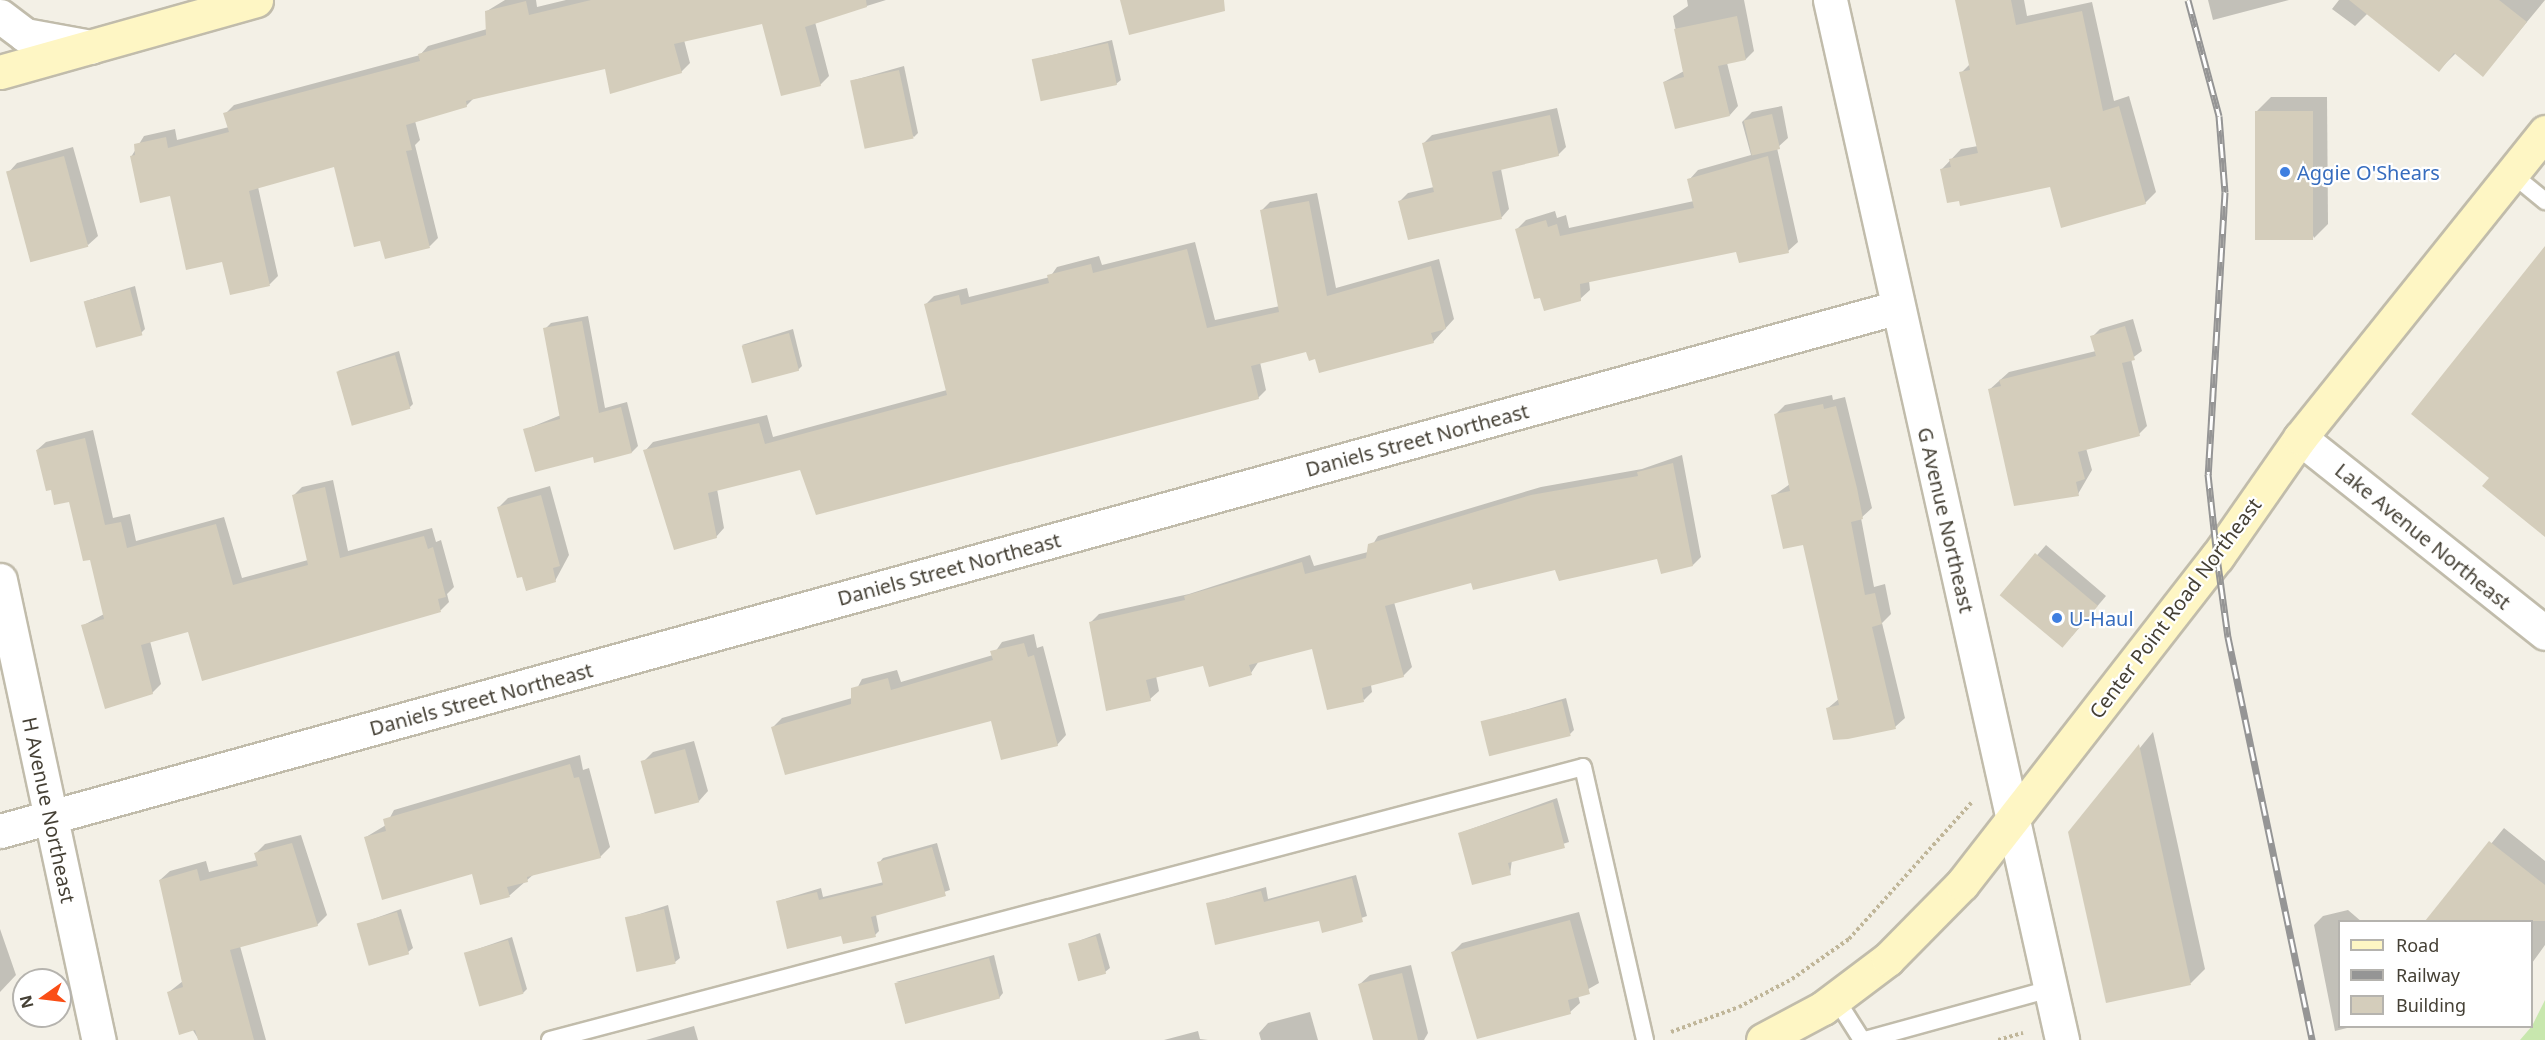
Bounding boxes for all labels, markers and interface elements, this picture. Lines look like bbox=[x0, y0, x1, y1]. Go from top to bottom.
place label: Aggie O'Shears bbox=[2297, 160, 2440, 184]
marker: Aggie O'Shears bbox=[2278, 165, 2292, 179]
street label: Daniels Street Northeast bbox=[1303, 399, 1531, 481]
street label: G Avenue Northeast bbox=[1913, 425, 1979, 615]
street label: Lake Avenue Northeast bbox=[2330, 458, 2516, 614]
street label: Center Point Road Northeast bbox=[2084, 493, 2266, 723]
street label: Daniels Street Northeast bbox=[835, 528, 1063, 610]
place label: U-Haul bbox=[2069, 606, 2134, 630]
marker: U-Haul bbox=[2050, 611, 2064, 625]
street label: Daniels Street Northeast bbox=[367, 658, 595, 740]
street label: H Avenue Northeast bbox=[18, 715, 80, 905]
legend bbox=[2338, 920, 2533, 1028]
text: Road bbox=[2396, 933, 2439, 957]
text: Railway bbox=[2396, 963, 2460, 987]
north arrow bbox=[12, 968, 72, 1028]
text: N bbox=[14, 993, 39, 1011]
text: Building bbox=[2396, 993, 2466, 1017]

